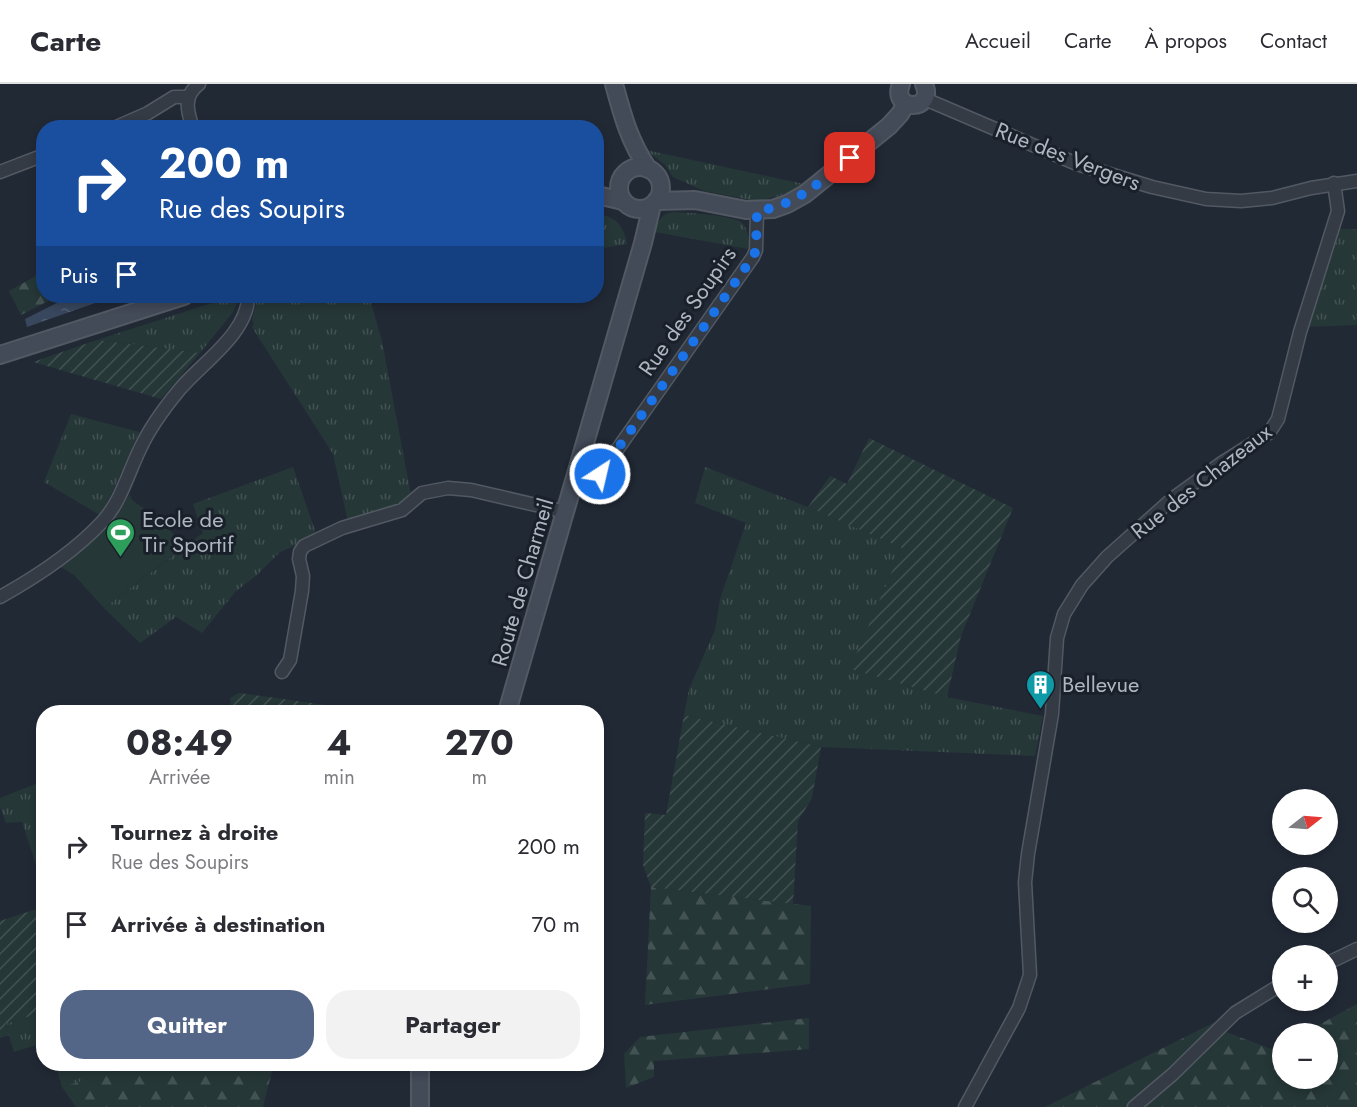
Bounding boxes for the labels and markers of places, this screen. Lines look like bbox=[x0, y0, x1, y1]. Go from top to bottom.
pin bbox=[824, 132, 875, 183]
place label: Ecole de Tir Sportif bbox=[142, 503, 234, 560]
sports icon: Ecole de Tir Sportif bbox=[105, 516, 137, 558]
building icon: Bellevue bbox=[1025, 668, 1057, 710]
place label: Bellevue bbox=[1062, 668, 1139, 700]

